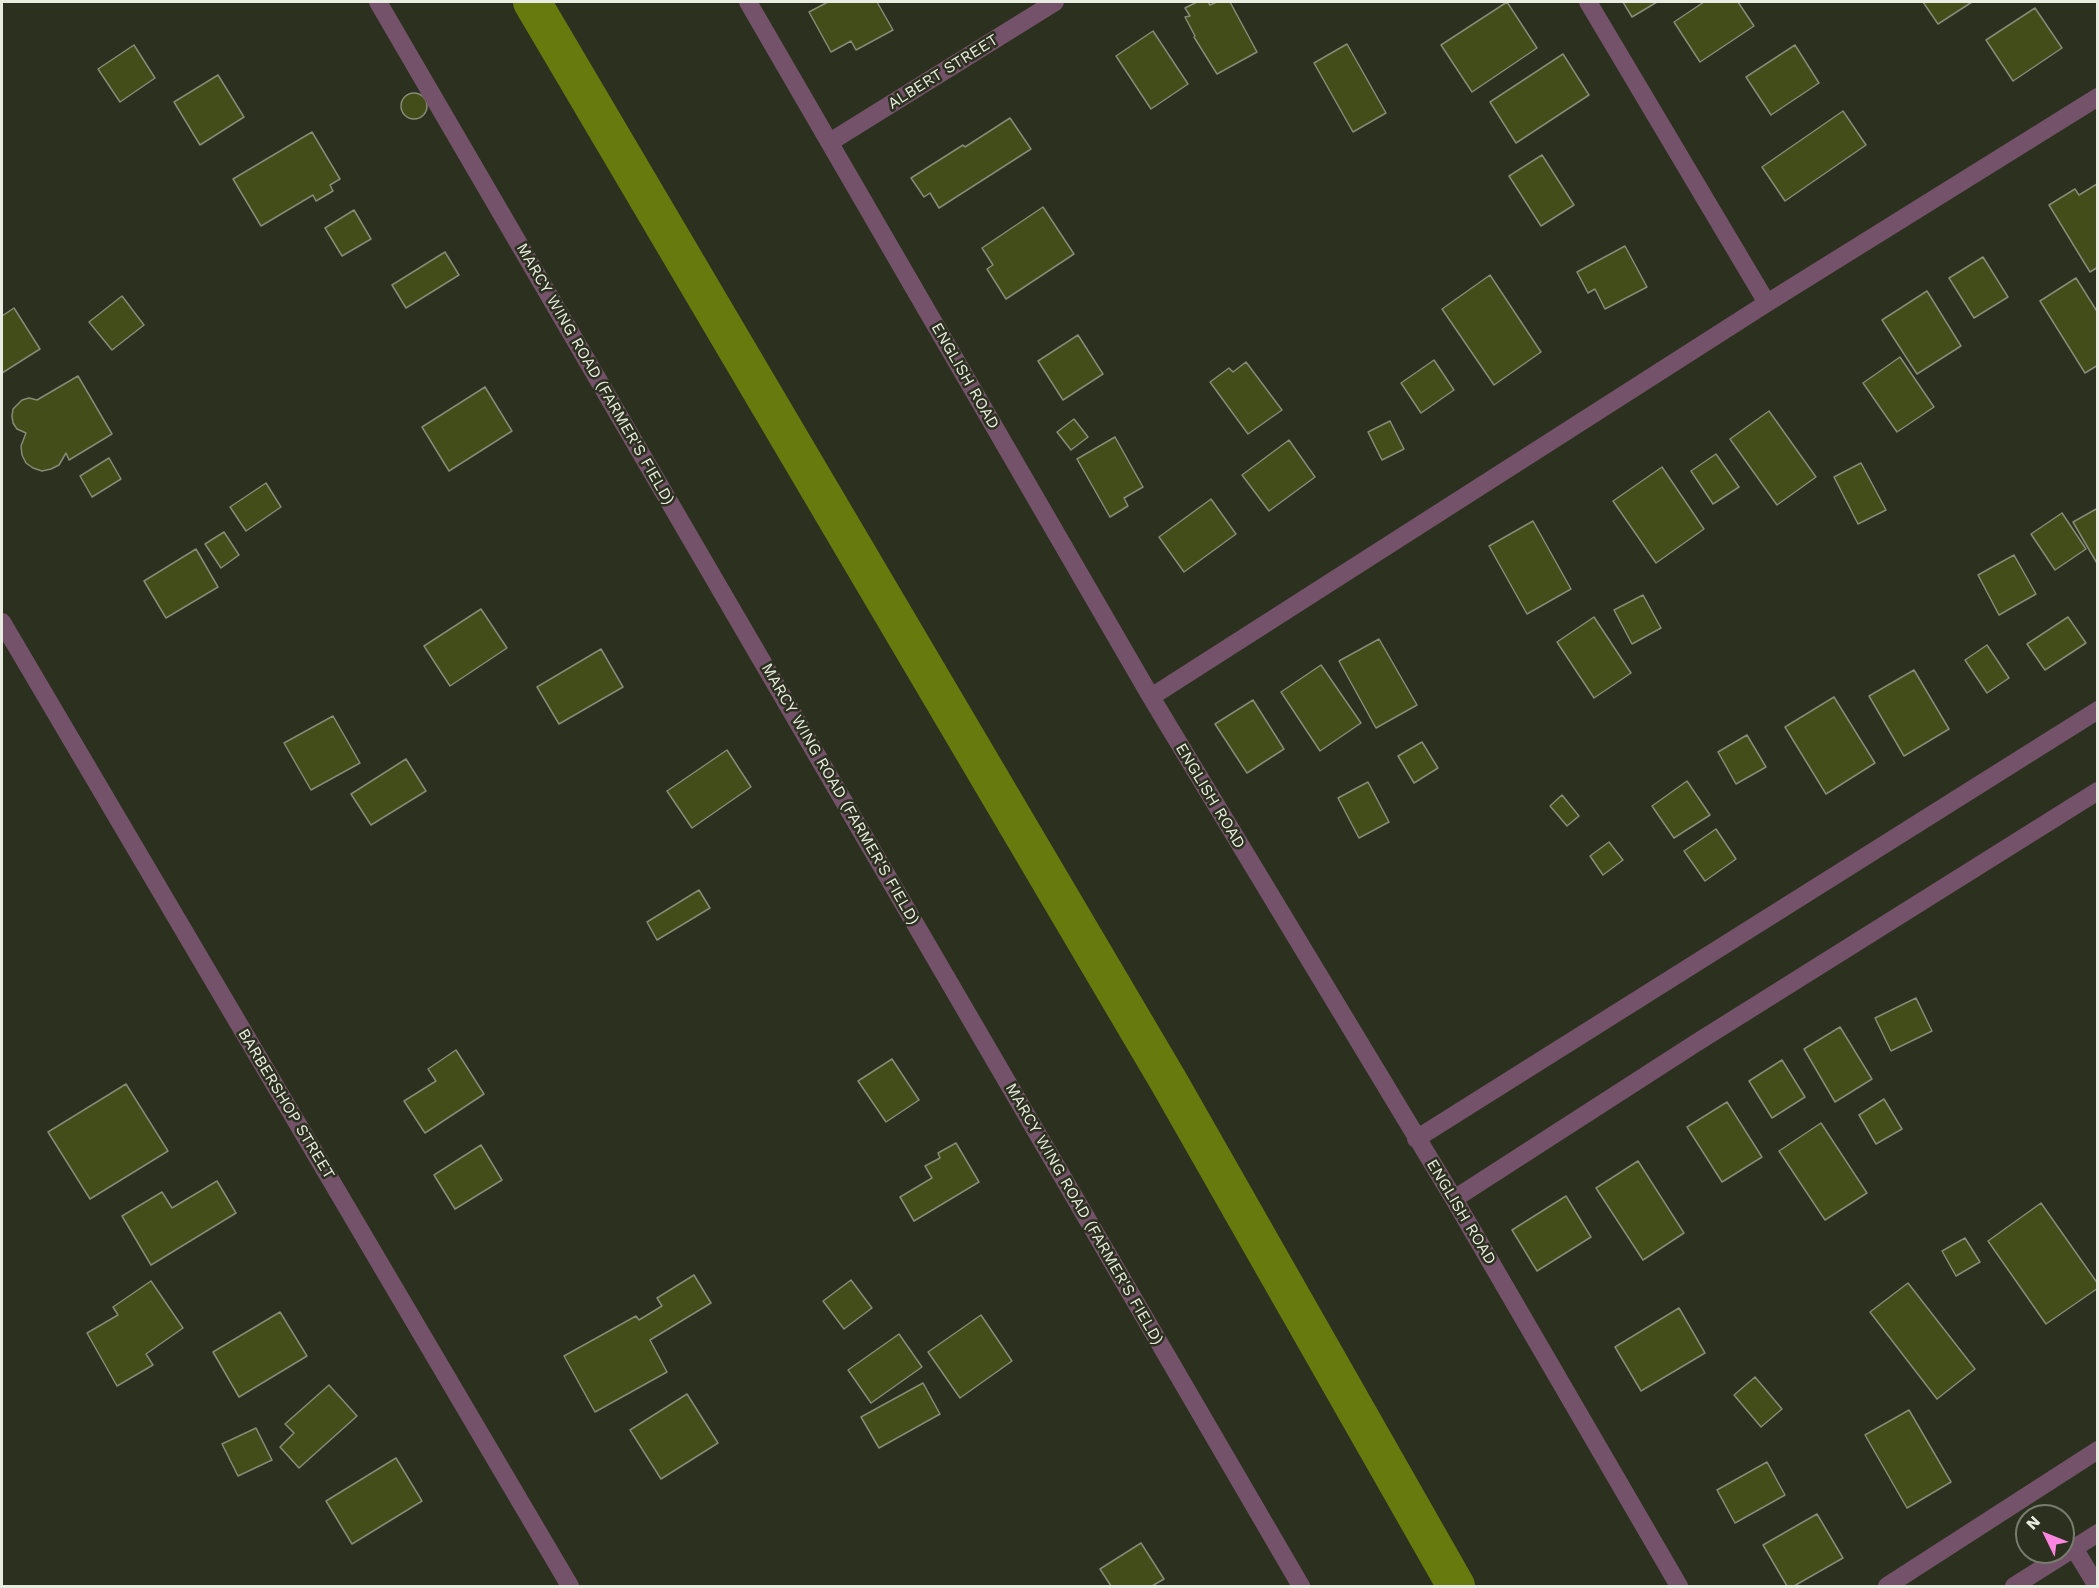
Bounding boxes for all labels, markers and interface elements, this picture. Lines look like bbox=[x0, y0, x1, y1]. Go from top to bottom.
street label: ALBERT STREET bbox=[884, 30, 1002, 114]
street label: MARCY WING ROAD (FARMER'S FIELD) bbox=[512, 240, 678, 508]
street label: ENGLISH ROAD bbox=[927, 319, 1003, 433]
street label: MARCY WING ROAD (FARMER'S FIELD) bbox=[757, 660, 923, 928]
street label: ENGLISH ROAD bbox=[1171, 740, 1249, 852]
street label: BARBERSHOP STREET bbox=[233, 1025, 339, 1183]
street label: MARCY WING ROAD (FARMER'S FIELD) bbox=[1001, 1080, 1167, 1348]
street label: ENGLISH ROAD bbox=[1422, 1156, 1500, 1268]
north arrow bbox=[2015, 1504, 2075, 1564]
text: N bbox=[2022, 1512, 2044, 1534]

